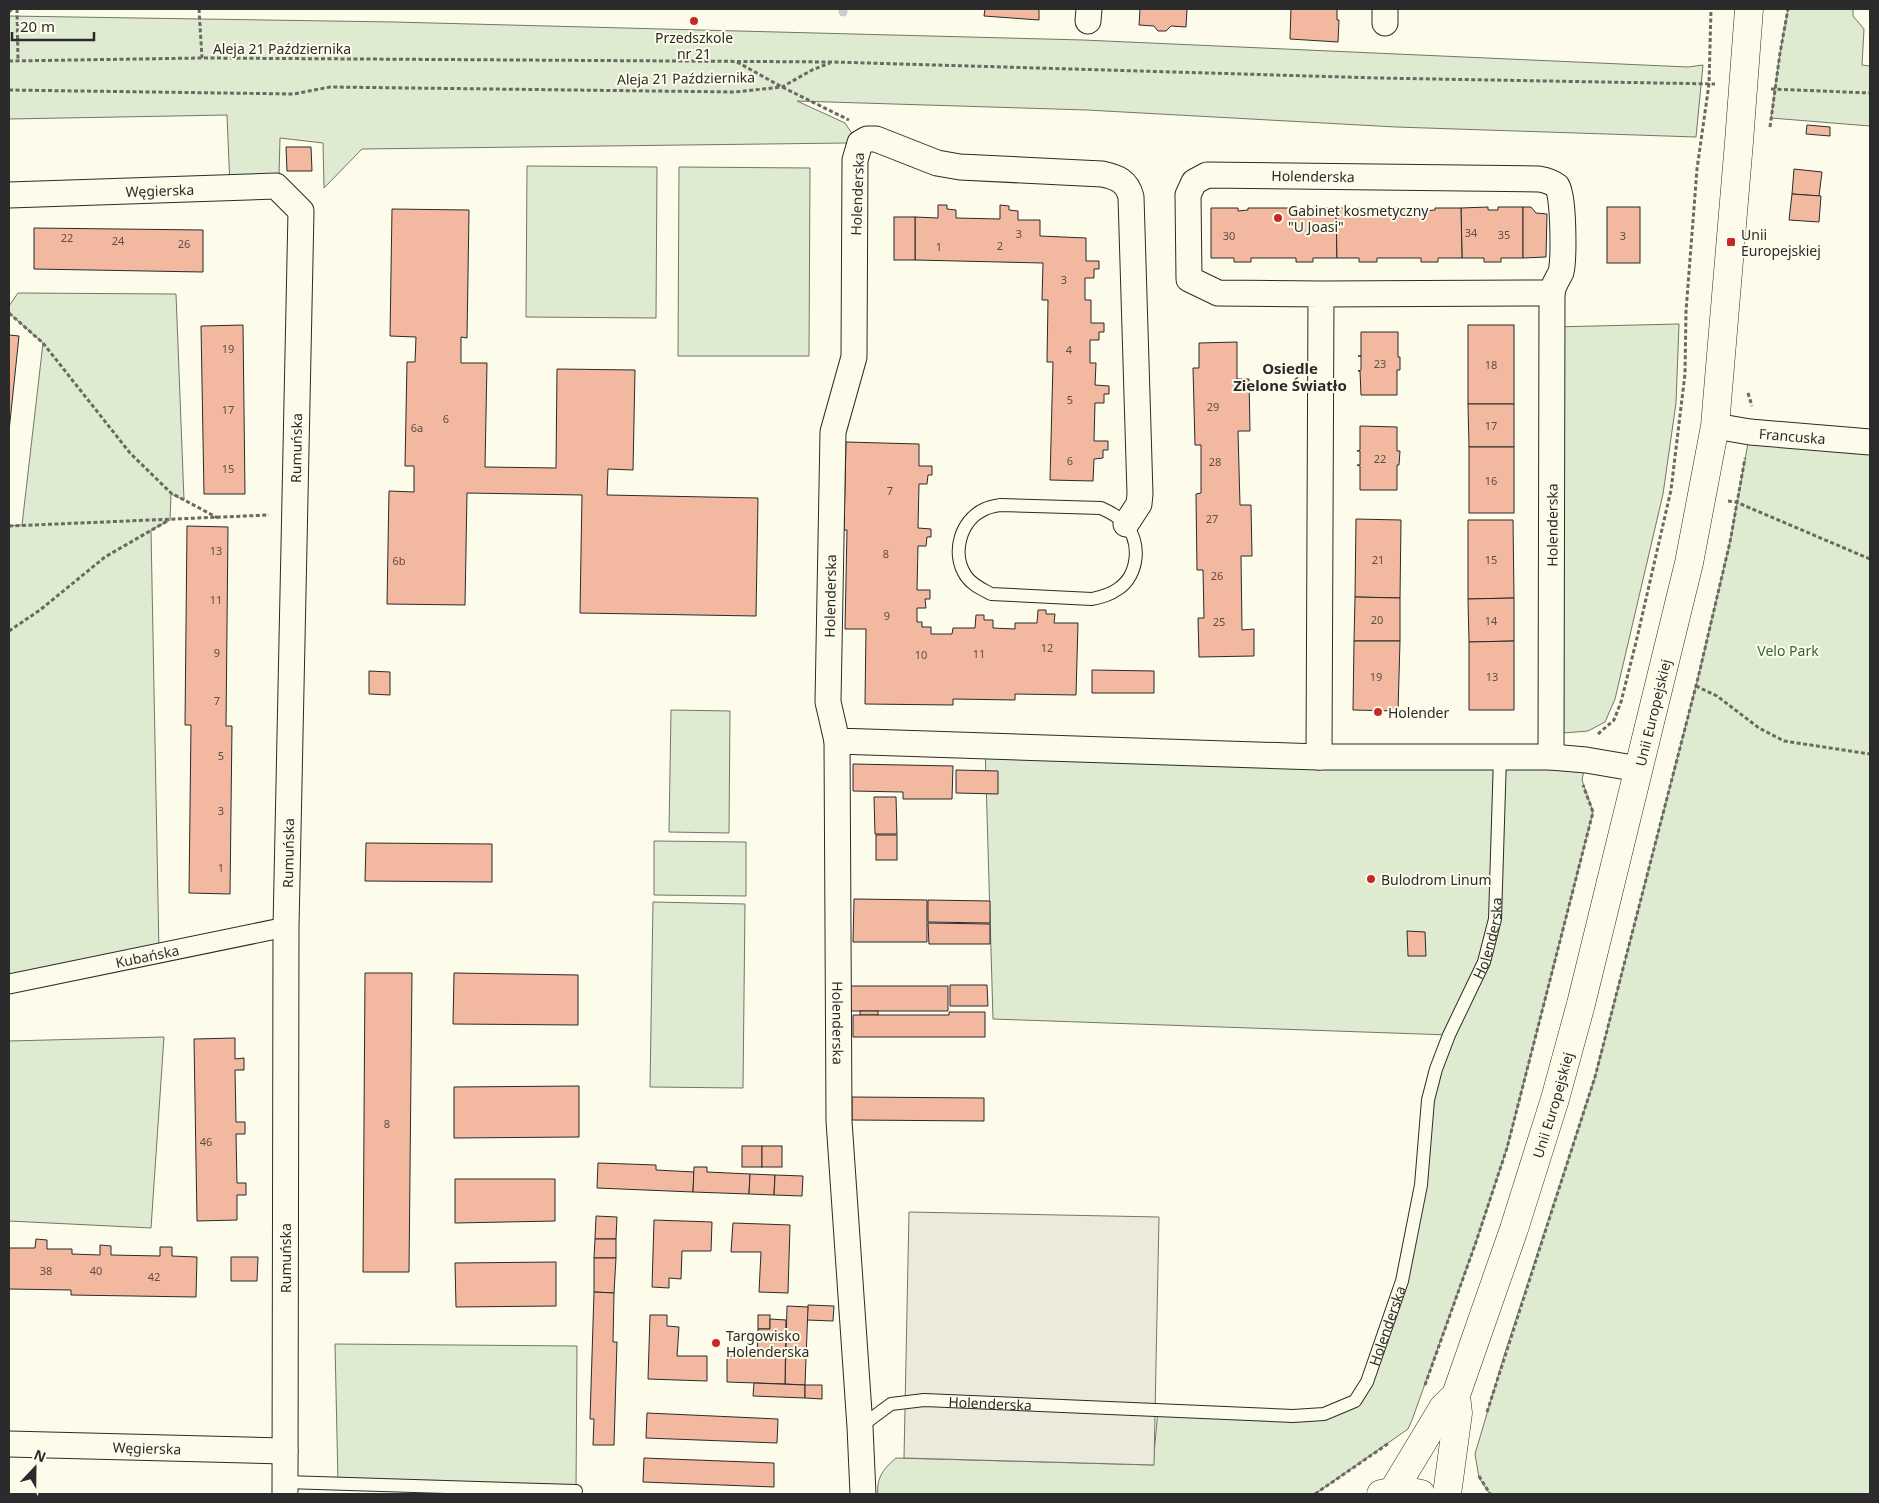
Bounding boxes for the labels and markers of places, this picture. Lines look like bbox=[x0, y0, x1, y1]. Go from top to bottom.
marker: Przedszkole nr 21 bbox=[688, 15, 700, 27]
place label: Przedszkole nr 21 bbox=[655, 28, 733, 63]
place label: Gabinet kosmetyczny "U Joasi" bbox=[1288, 201, 1429, 236]
marker: Gabinet kosmetyczny "U Joasi" bbox=[1272, 212, 1284, 224]
place label: Unii Europejskiej bbox=[1741, 225, 1821, 260]
marker: Unii Europejskiej bbox=[1725, 236, 1737, 248]
place label: Holender bbox=[1388, 703, 1450, 722]
marker: Holender bbox=[1372, 706, 1384, 718]
place label: Bulodrom Linum bbox=[1381, 870, 1492, 889]
marker: Bulodrom Linum bbox=[1365, 873, 1377, 885]
place label: Targowisko Holenderska bbox=[726, 1326, 809, 1361]
marker: Targowisko Holenderska bbox=[710, 1337, 722, 1349]

